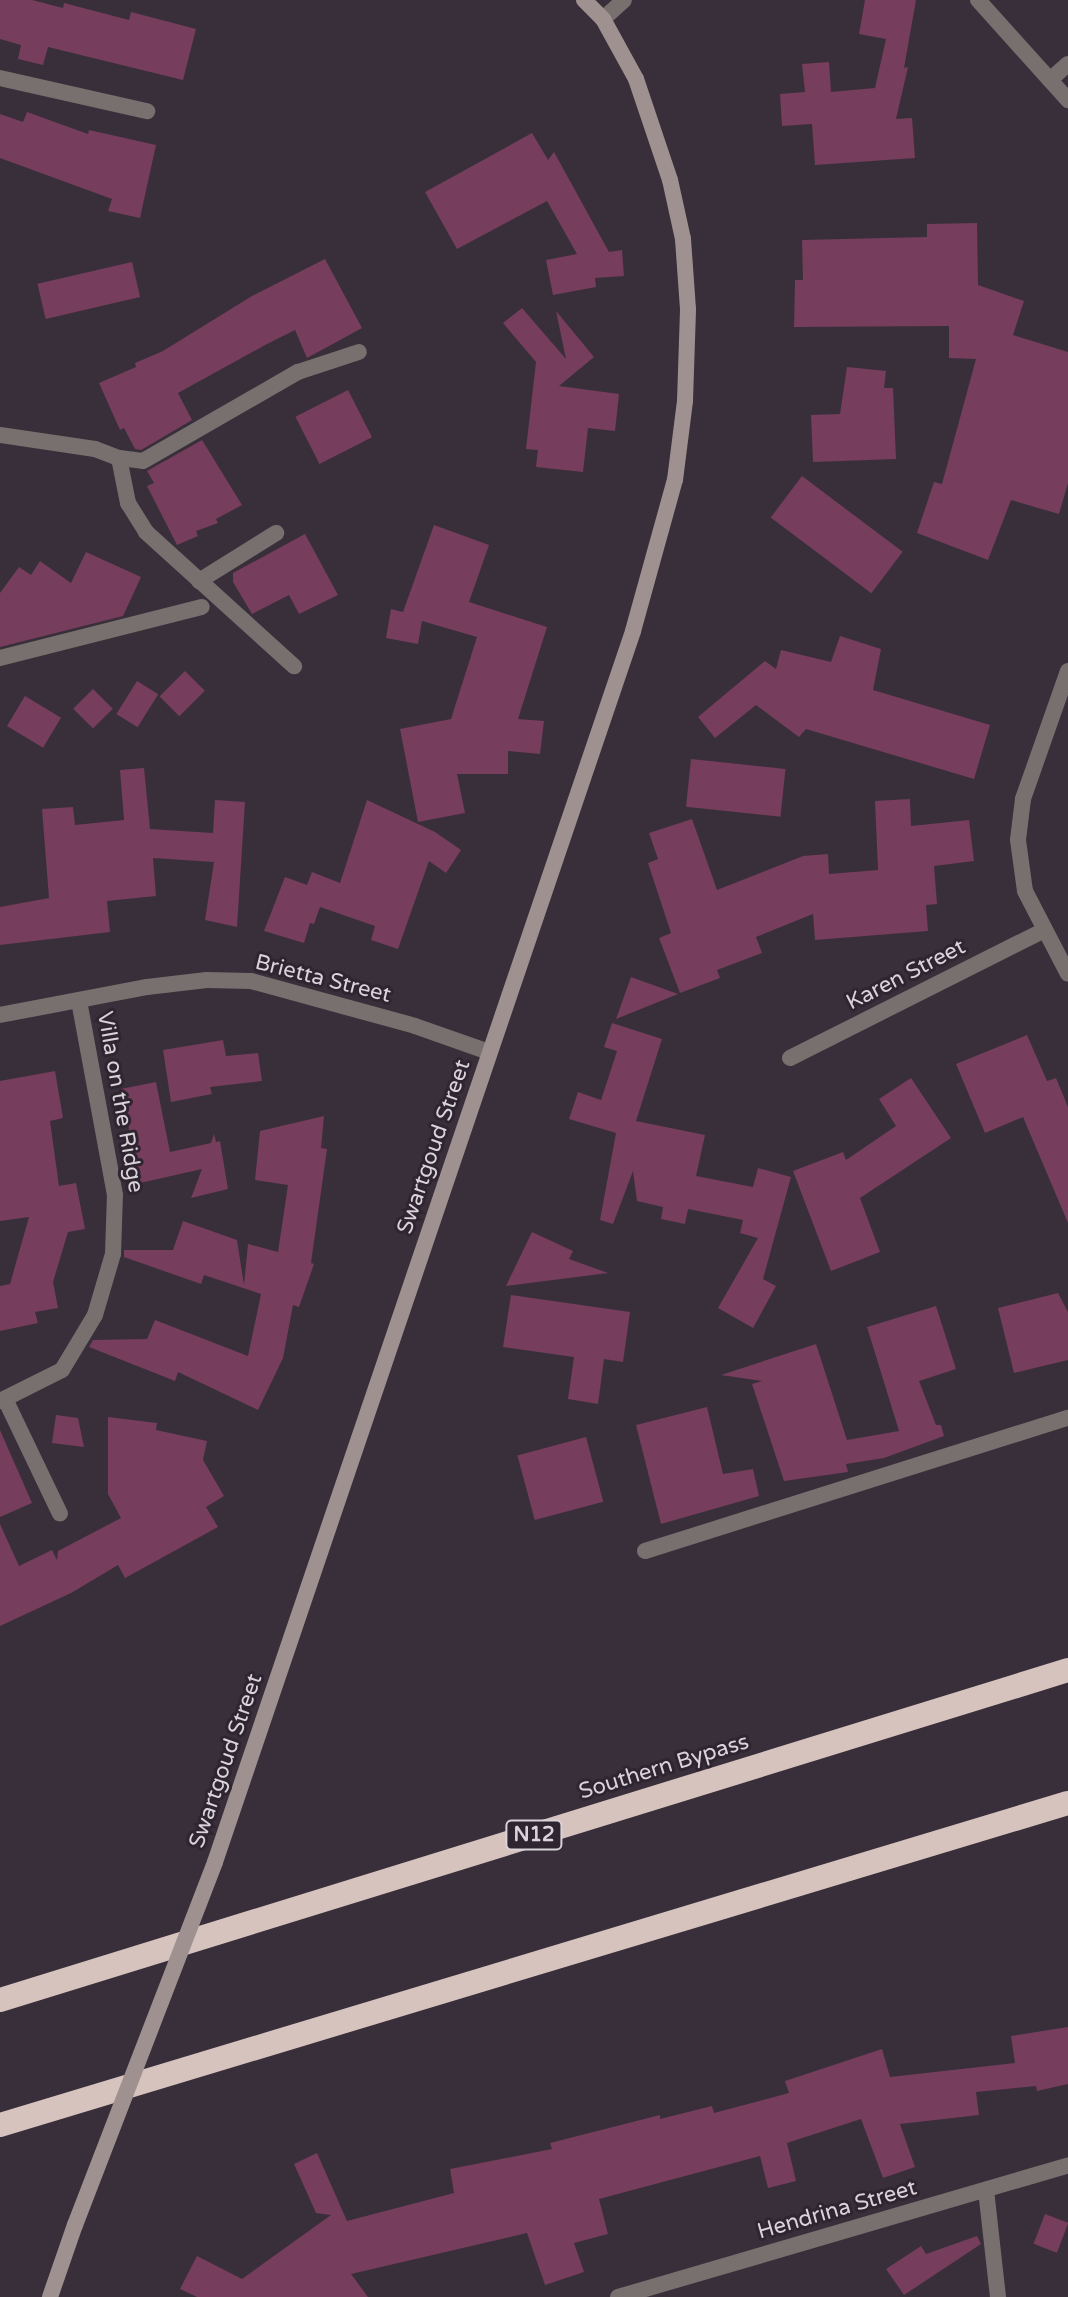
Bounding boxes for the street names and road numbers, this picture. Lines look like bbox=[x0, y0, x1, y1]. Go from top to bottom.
street label: Karen Street bbox=[842, 934, 970, 1016]
street label: Brietta Street bbox=[252, 949, 394, 1009]
street label: Villa on the Ridge bbox=[91, 1009, 149, 1195]
street label: Swartgoud Street bbox=[392, 1057, 476, 1237]
street label: Swartgoud Street bbox=[184, 1671, 268, 1851]
street label: Southern Bypass bbox=[576, 1729, 752, 1805]
road number: N12 bbox=[504, 1819, 564, 1851]
street label: Hendrina Street bbox=[754, 2175, 920, 2245]

